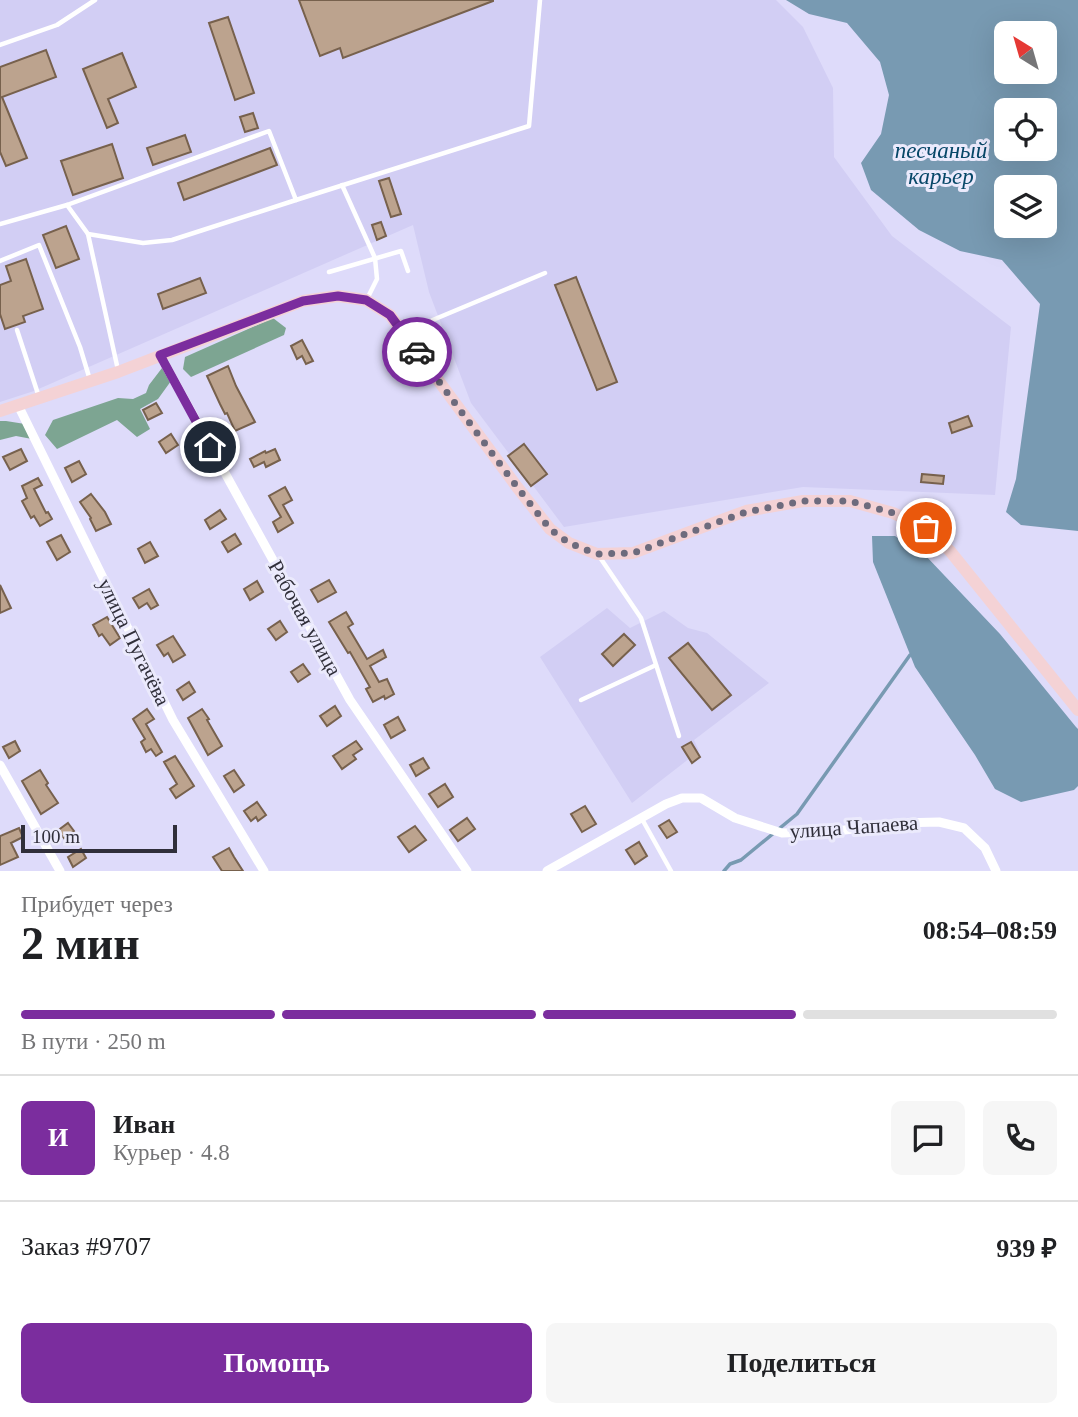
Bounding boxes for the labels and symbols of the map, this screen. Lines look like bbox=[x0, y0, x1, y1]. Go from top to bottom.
north arrow bbox=[994, 21, 1057, 84]
water label: песчаный карьер bbox=[895, 138, 988, 189]
courier bbox=[382, 317, 452, 387]
pin bbox=[180, 417, 240, 477]
pin bbox=[896, 498, 956, 558]
street label: Рабочая улица bbox=[263, 556, 347, 681]
street label: улица Пугачёва bbox=[93, 574, 175, 710]
street label: улица Чапаева bbox=[789, 810, 920, 843]
scale bar bbox=[21, 822, 177, 854]

